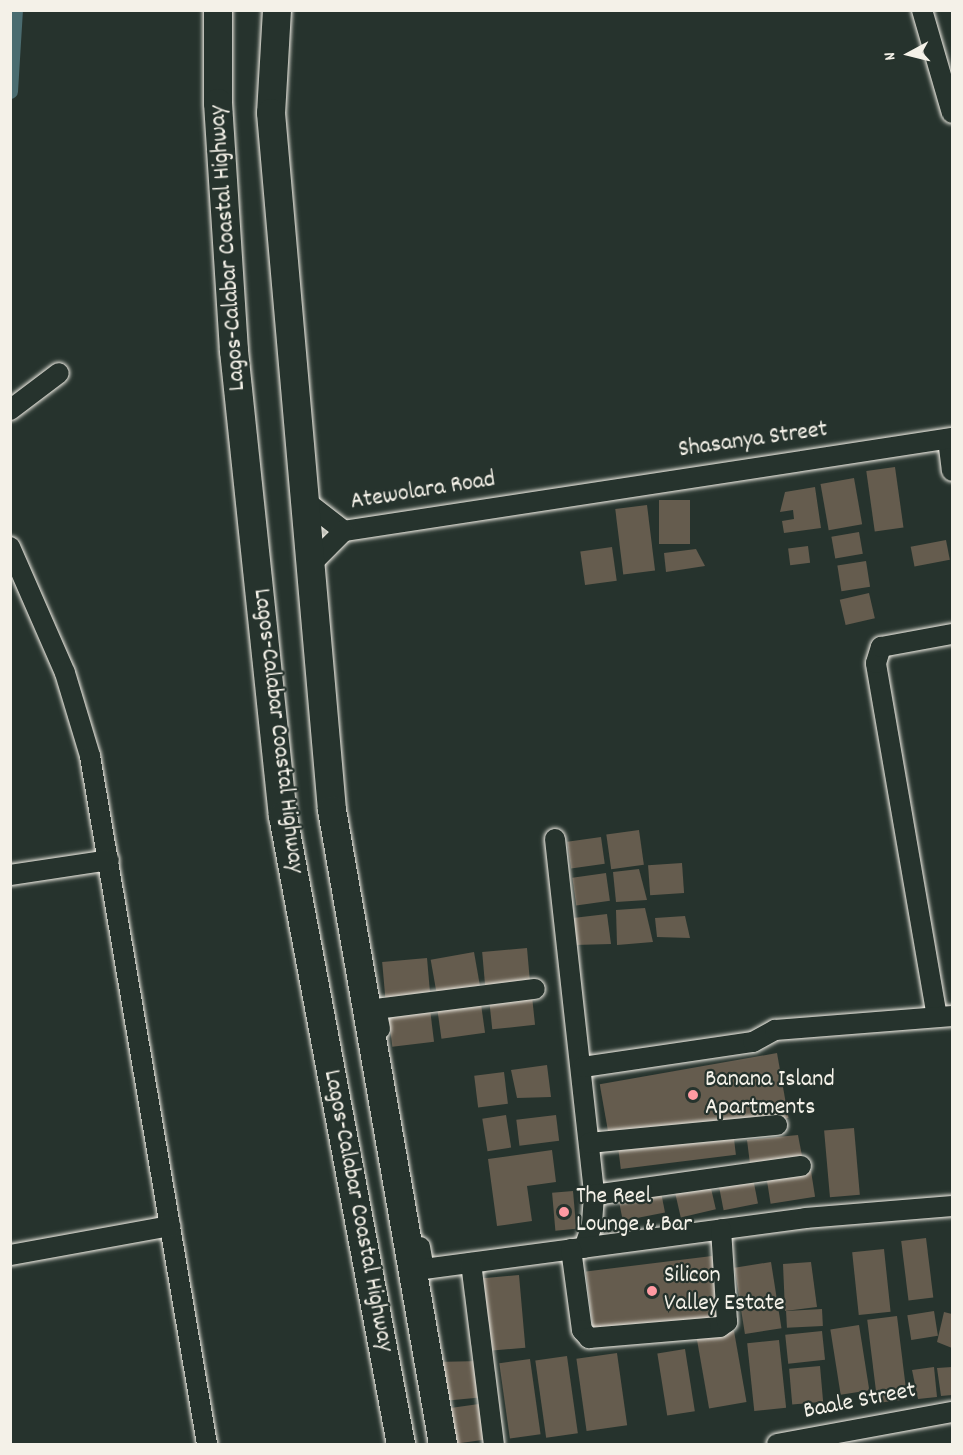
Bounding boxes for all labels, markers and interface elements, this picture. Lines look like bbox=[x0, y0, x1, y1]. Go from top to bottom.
north arrow bbox=[879, 24, 939, 84]
text: N bbox=[879, 51, 903, 62]
street label: Lagos-Calabar Coastal Highway bbox=[205, 104, 253, 392]
street label: Shasanya Street bbox=[677, 416, 829, 466]
street label: Atewolara Road bbox=[349, 466, 497, 518]
street label: Lagos-Calabar Coastal Highway bbox=[245, 587, 309, 875]
place label: Banana Island Apartments bbox=[705, 1067, 835, 1123]
street label: Lagos-Calabar Coastal Highway bbox=[316, 1068, 398, 1354]
marker: Banana Island Apartments bbox=[686, 1088, 700, 1102]
place label: The Reel Lounge & Bar bbox=[576, 1184, 692, 1240]
marker: The Reel Lounge & Bar bbox=[557, 1205, 571, 1219]
place label: Silicon Valley Estate bbox=[664, 1263, 785, 1319]
marker: Silicon Valley Estate bbox=[645, 1284, 659, 1298]
street label: Baale Street bbox=[801, 1377, 919, 1427]

